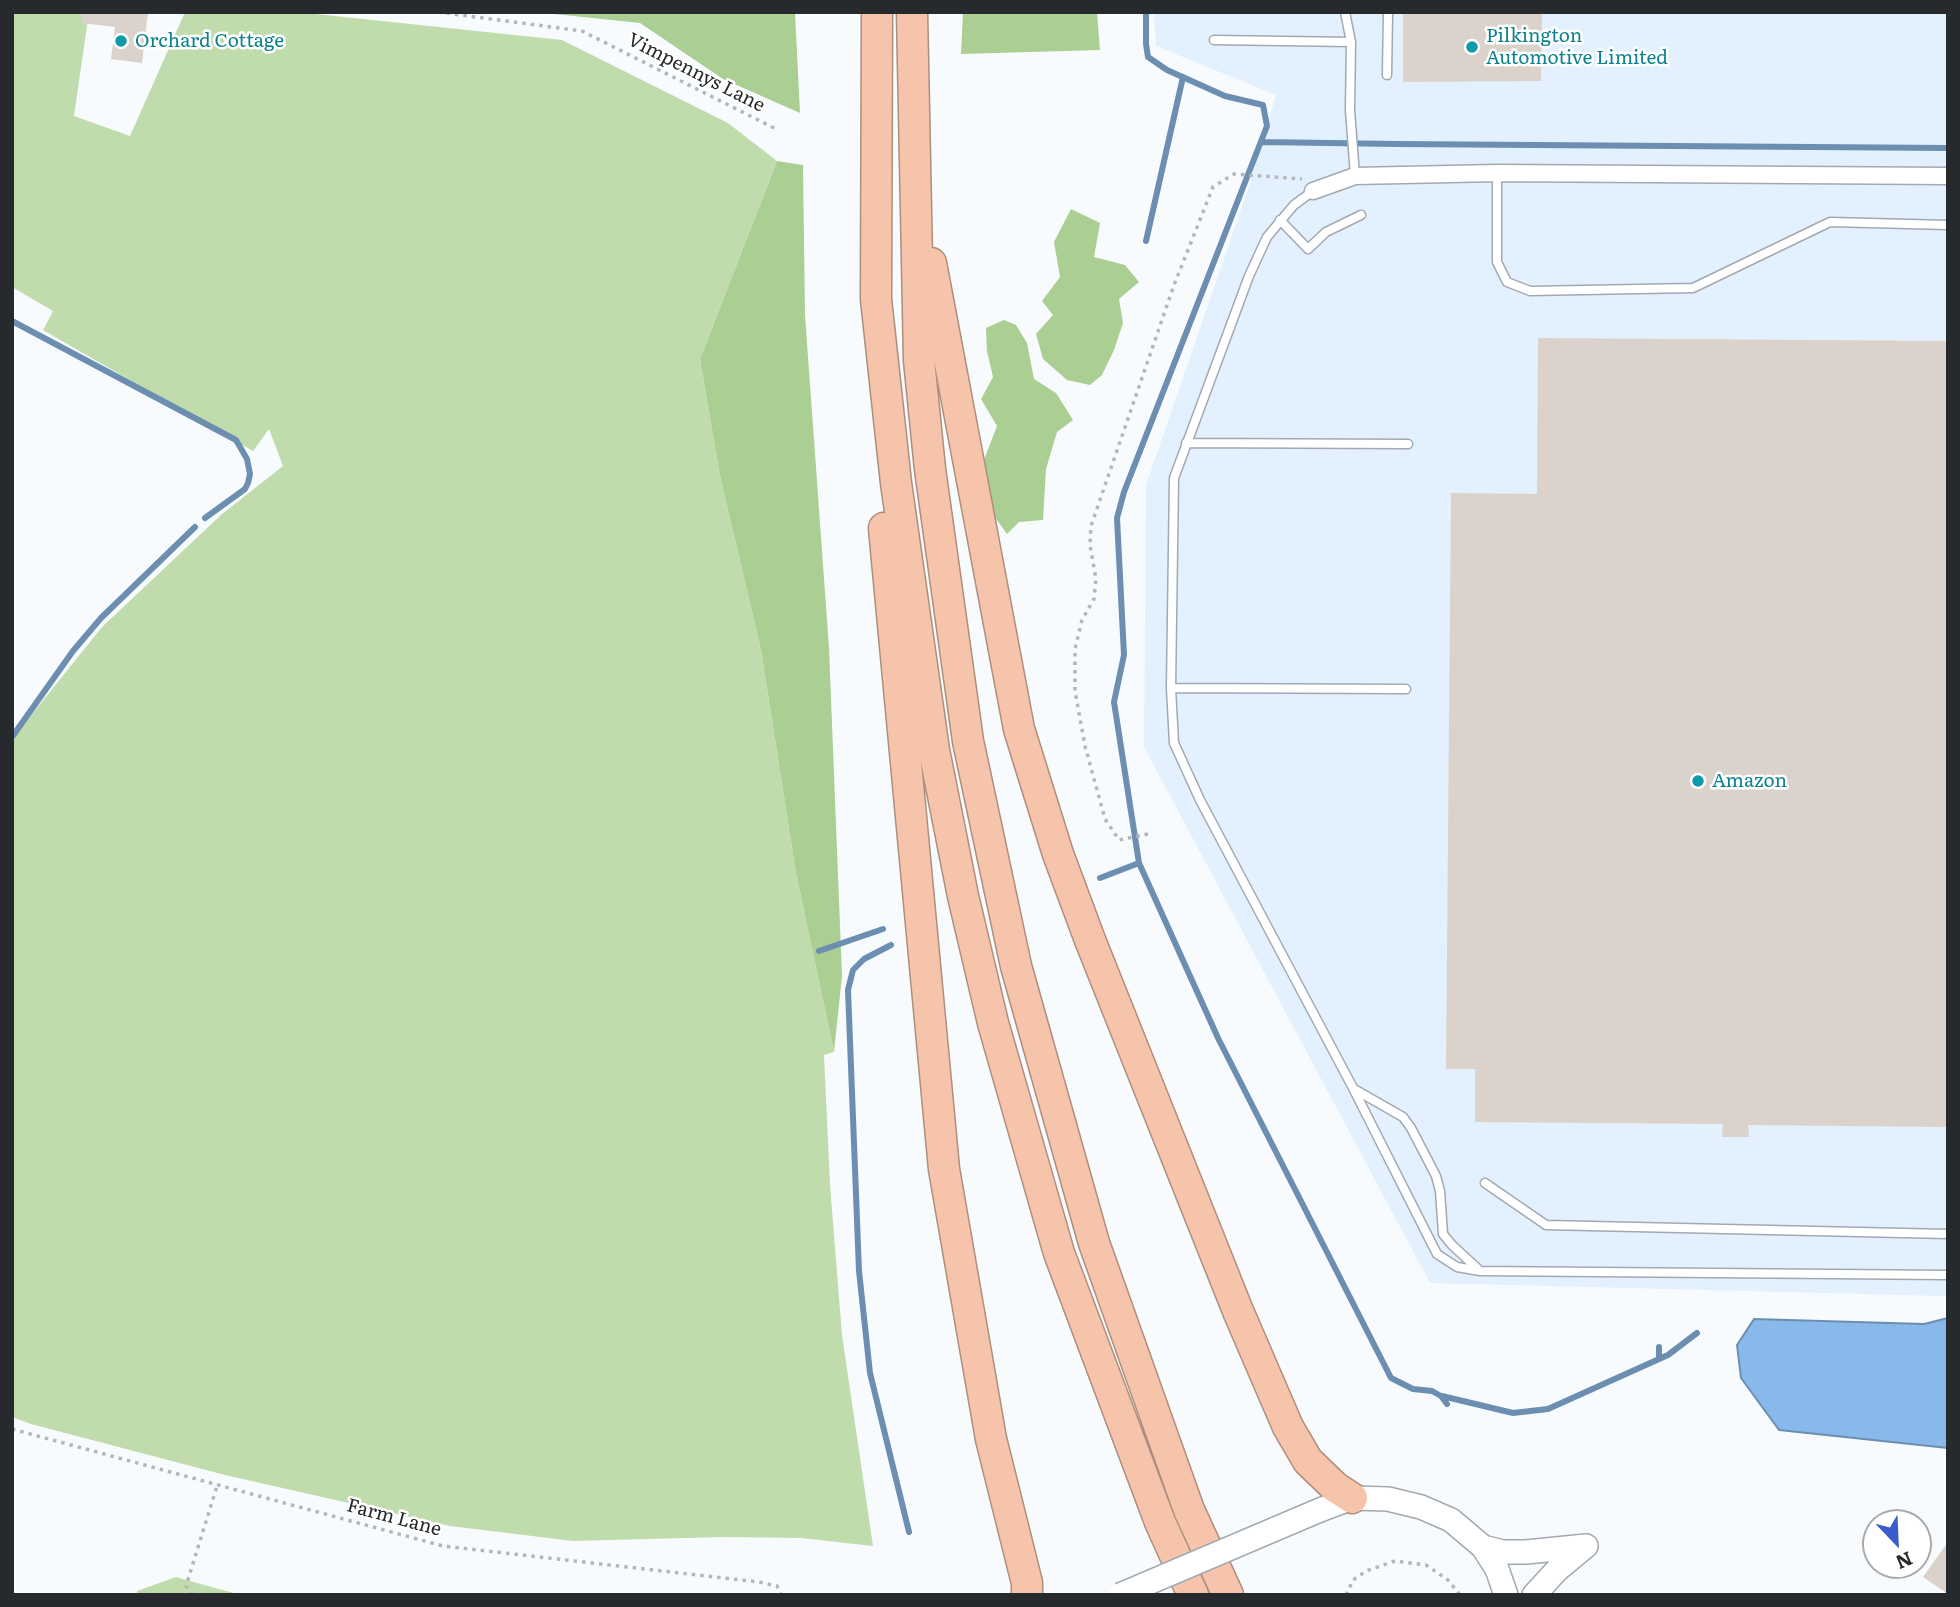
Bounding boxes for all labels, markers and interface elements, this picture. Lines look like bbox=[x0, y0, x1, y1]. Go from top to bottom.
place label: Pilkington Automotive Limited bbox=[1486, 25, 1668, 69]
street label: Vimpennys Lane bbox=[624, 29, 768, 117]
place label: Orchard Cottage bbox=[135, 30, 284, 52]
marker: Orchard Cottage bbox=[113, 33, 129, 49]
marker: Pilkington Automotive Limited bbox=[1464, 39, 1480, 55]
place label: Amazon bbox=[1712, 770, 1787, 792]
marker: Amazon bbox=[1690, 773, 1706, 789]
street label: Farm Lane bbox=[344, 1494, 444, 1542]
north arrow bbox=[1862, 1509, 1932, 1579]
text: N bbox=[1892, 1545, 1917, 1577]

